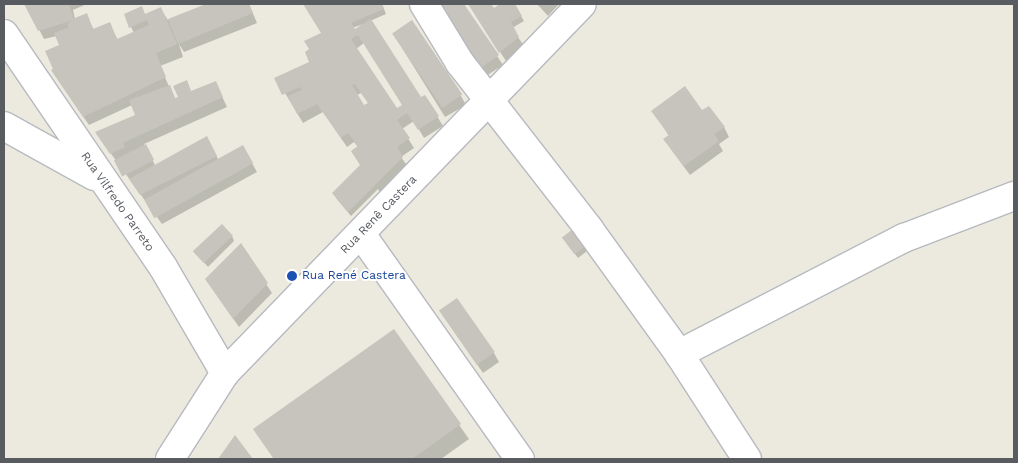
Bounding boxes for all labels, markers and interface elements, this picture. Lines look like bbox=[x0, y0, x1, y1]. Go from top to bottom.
street label: Rua Vilfredo Parreto bbox=[77, 149, 157, 255]
street label: Rua Renê Castera bbox=[338, 173, 420, 257]
place label: Rua René Castera bbox=[302, 269, 406, 283]
marker: Rua René Castera bbox=[286, 270, 298, 282]

